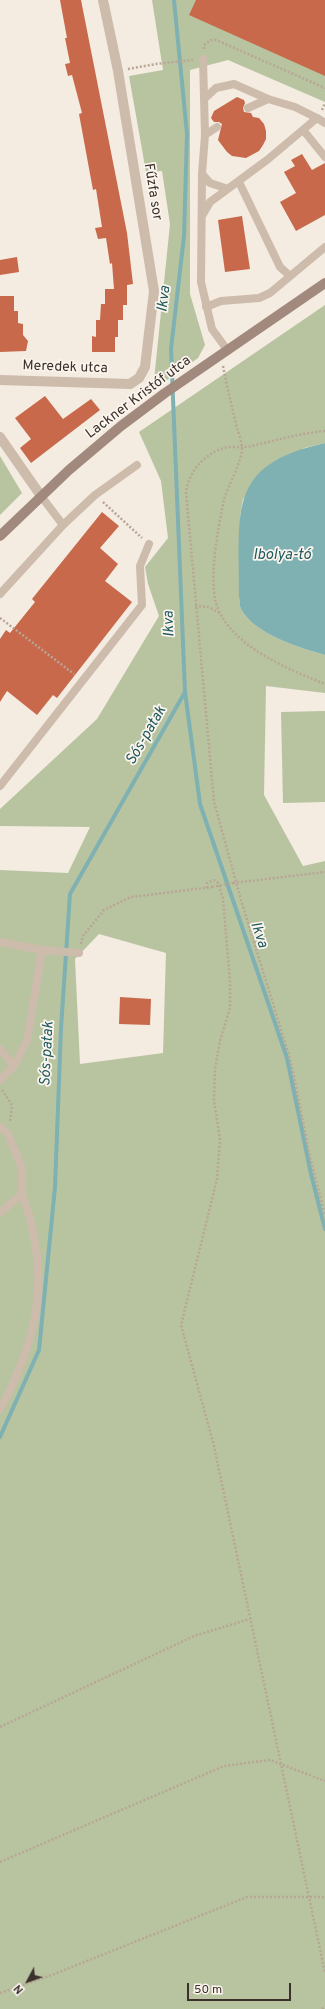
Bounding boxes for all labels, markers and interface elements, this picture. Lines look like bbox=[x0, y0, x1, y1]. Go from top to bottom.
street label: Fűzfa sor bbox=[139, 162, 165, 222]
water label: Ikva bbox=[154, 285, 176, 313]
street label: Lackner Kristóf utca bbox=[83, 353, 195, 443]
street label: Meredek utca bbox=[22, 358, 108, 378]
water label: Ibolya-tó bbox=[253, 547, 311, 565]
water label: Ikva bbox=[161, 610, 179, 638]
water label: Sós-patak bbox=[123, 703, 171, 769]
water label: Ikva bbox=[245, 920, 271, 950]
water label: Sós-patak bbox=[37, 1021, 59, 1087]
north arrow bbox=[8, 1961, 48, 2001]
scale bar bbox=[189, 1975, 293, 2001]
text: N bbox=[11, 1981, 27, 1996]
text: 50 m bbox=[194, 1982, 222, 1998]

